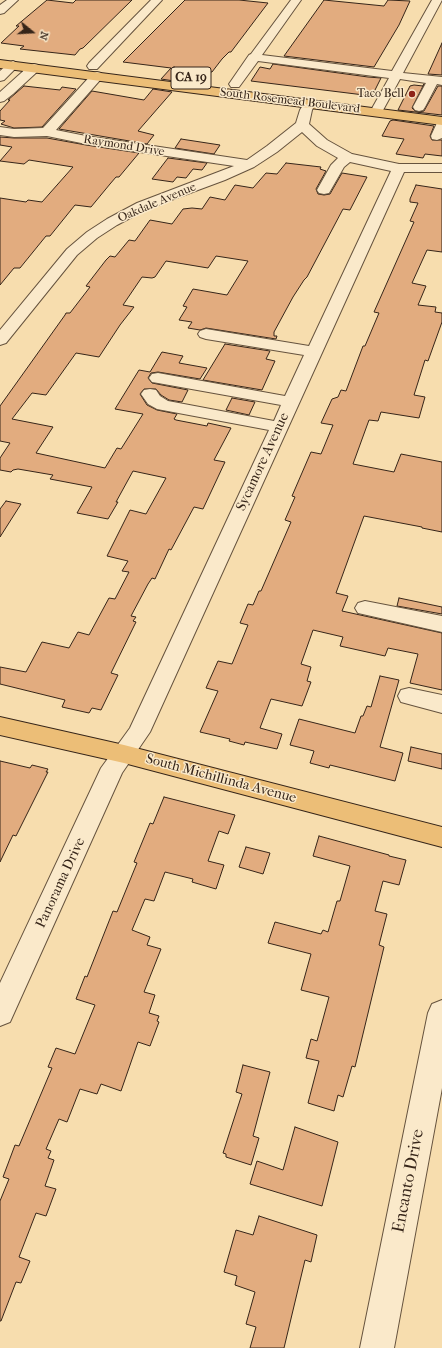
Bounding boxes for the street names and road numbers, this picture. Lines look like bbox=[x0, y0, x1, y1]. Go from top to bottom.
road number: CA 19 bbox=[171, 67, 211, 89]
street label: South Rosemead Boulevard bbox=[219, 85, 361, 117]
street label: Raymond Drive bbox=[82, 132, 166, 160]
street label: Oakdale Avenue bbox=[116, 180, 198, 226]
street label: Sycamore Avenue bbox=[233, 410, 293, 514]
street label: South Michillinda Avenue bbox=[144, 751, 298, 807]
street label: Panorama Drive bbox=[33, 835, 89, 931]
street label: Encanto Drive bbox=[389, 1127, 429, 1235]

